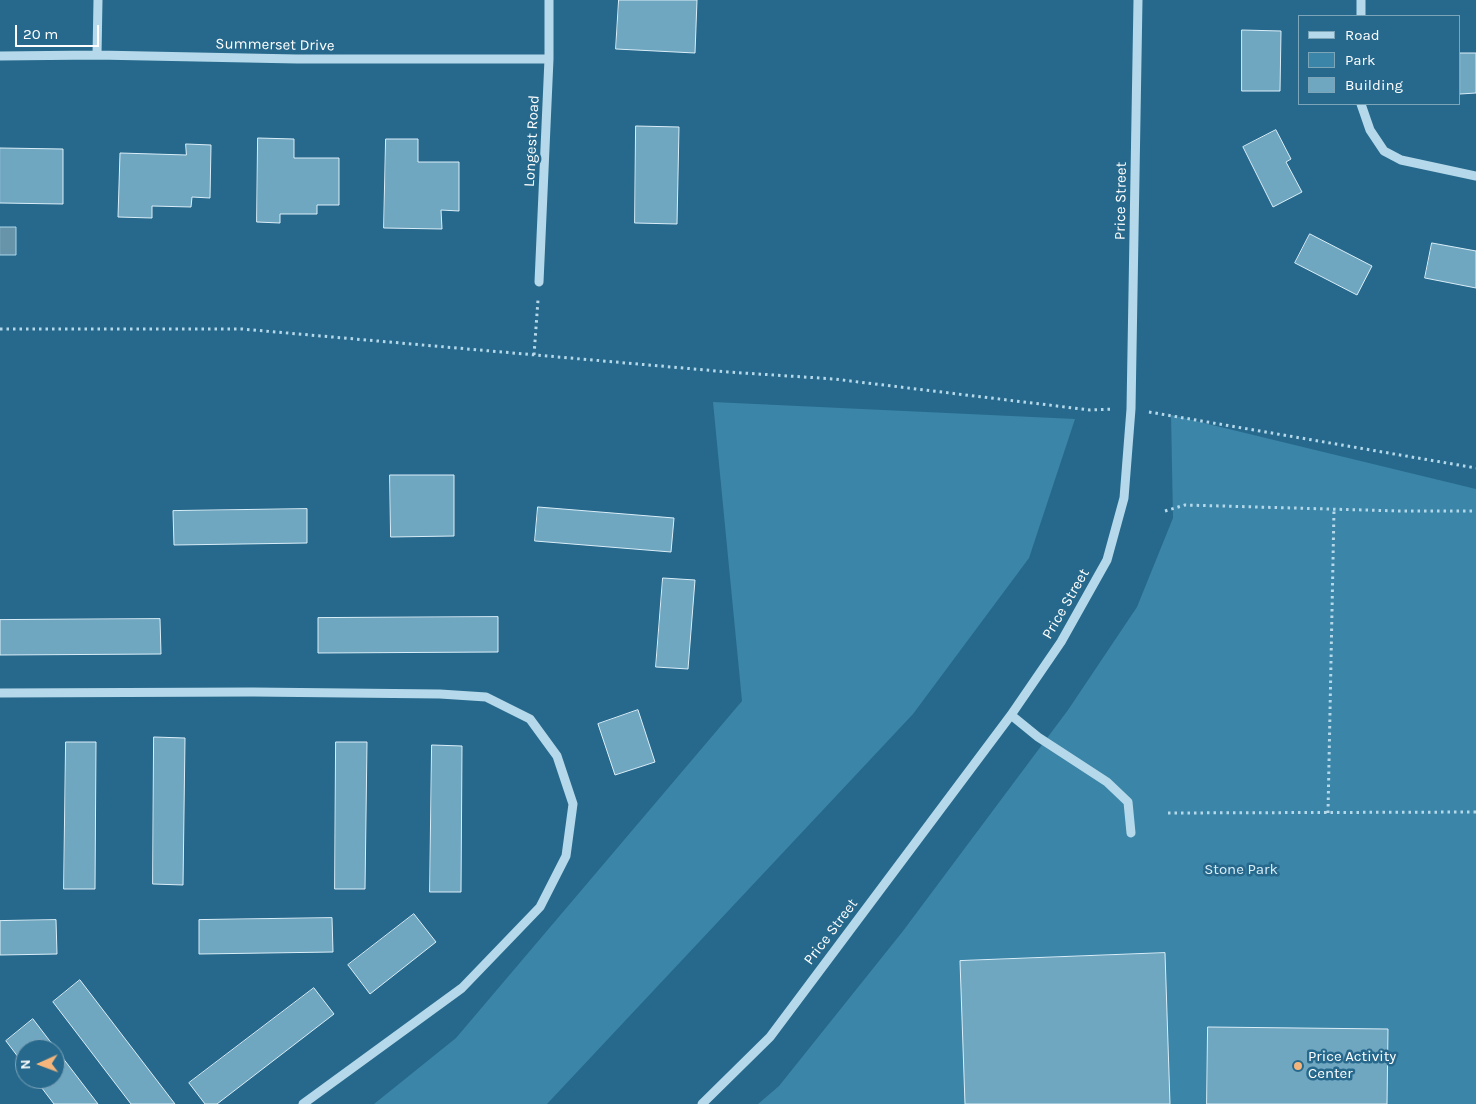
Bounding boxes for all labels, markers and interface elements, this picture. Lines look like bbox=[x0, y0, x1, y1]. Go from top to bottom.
scale bar bbox=[18, 15, 101, 47]
legend bbox=[1298, 15, 1461, 105]
text: 20 m bbox=[23, 25, 58, 43]
text: Road bbox=[1345, 26, 1380, 44]
street label: Summerset Drive bbox=[215, 35, 335, 55]
text: Park bbox=[1345, 51, 1375, 69]
text: Building bbox=[1345, 76, 1403, 94]
street label: Longest Road bbox=[521, 95, 543, 187]
street label: Price Street bbox=[1111, 162, 1131, 240]
street label: Price Street bbox=[1039, 566, 1093, 642]
park label: Stone Park bbox=[1204, 861, 1278, 879]
street label: Price Street bbox=[800, 895, 862, 969]
north arrow bbox=[15, 1039, 65, 1089]
place label: Price Activity Center bbox=[1308, 1048, 1396, 1083]
text: N bbox=[17, 1059, 34, 1070]
marker: Price Activity Center bbox=[1292, 1060, 1304, 1072]

